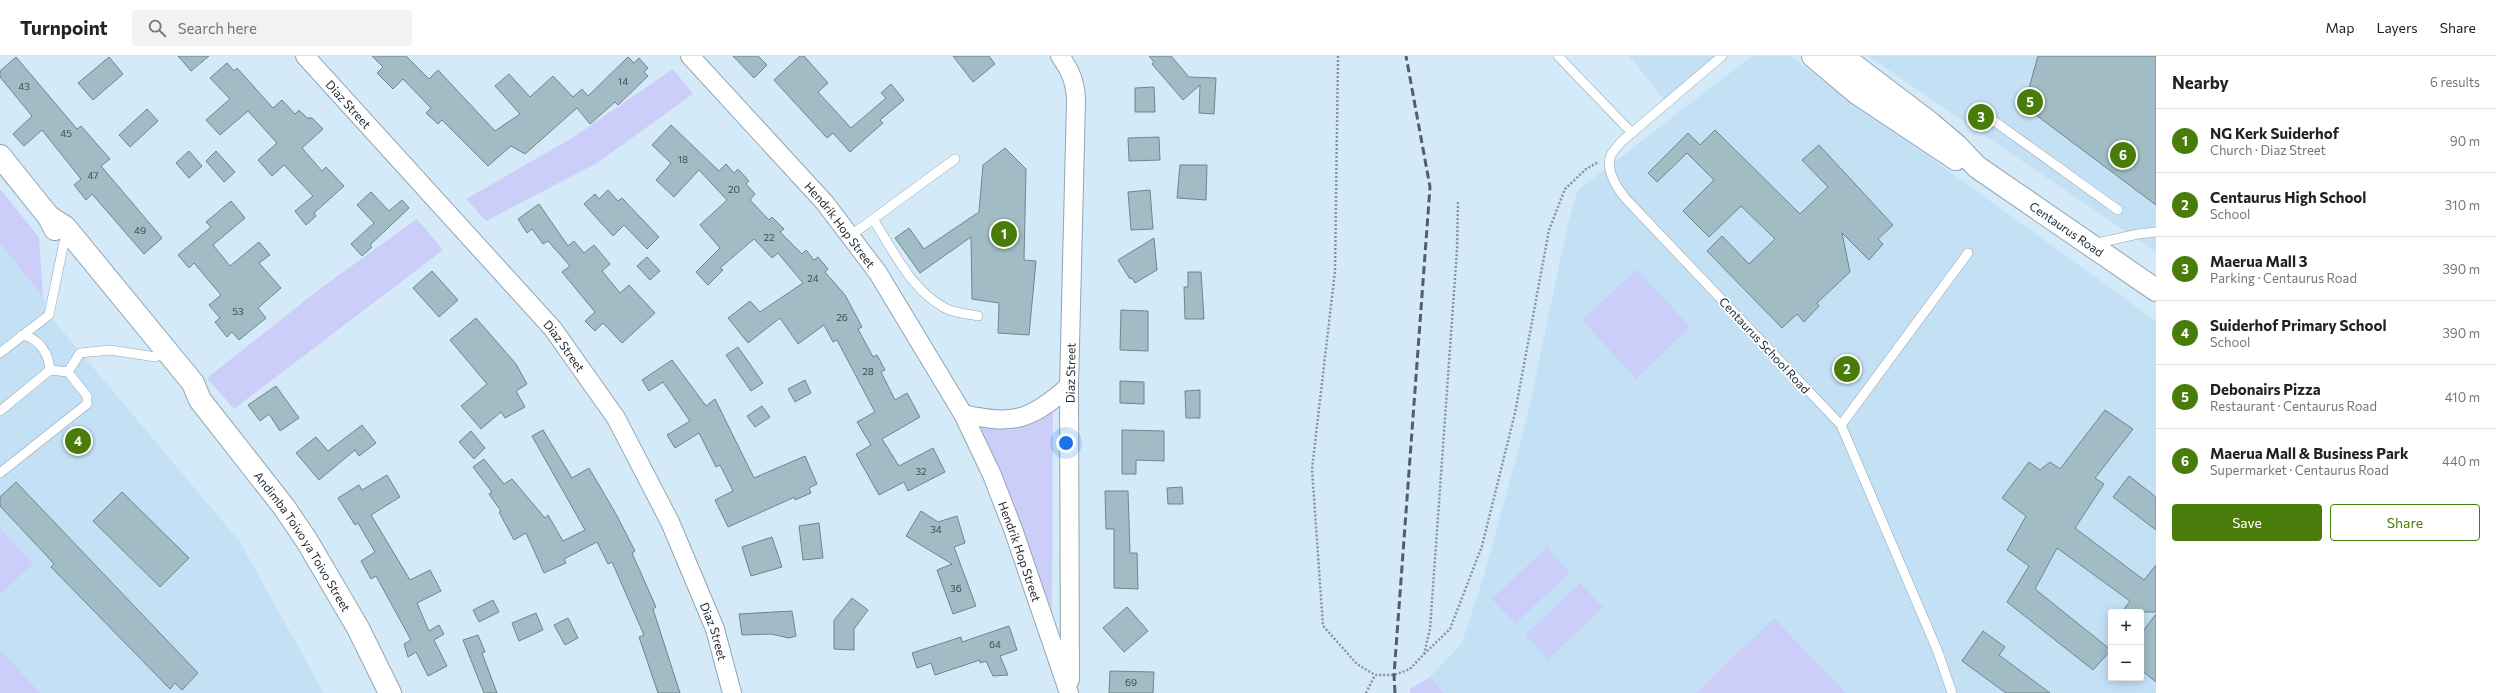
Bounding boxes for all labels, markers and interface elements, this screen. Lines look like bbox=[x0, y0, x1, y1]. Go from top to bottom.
search box bbox=[132, 10, 412, 46]
text: Turnpoint bbox=[20, 16, 108, 39]
icon: search bbox=[146, 17, 168, 39]
text: Search here bbox=[178, 19, 257, 37]
text: Map bbox=[2326, 19, 2354, 36]
text: Layers bbox=[2376, 19, 2418, 36]
text: Share bbox=[2440, 19, 2476, 36]
text: Nearby bbox=[2172, 72, 2229, 93]
text: 6 results bbox=[2430, 74, 2480, 90]
house number: 14 bbox=[618, 75, 628, 87]
street label: Diaz Street bbox=[323, 77, 374, 131]
house number: 43 bbox=[18, 80, 30, 92]
pin: 5 bbox=[2017, 87, 2043, 117]
pin: 3 bbox=[1968, 102, 1994, 132]
text: NG Kerk Suiderhof bbox=[2210, 124, 2339, 142]
house number: 45 bbox=[60, 127, 72, 139]
text: 1 bbox=[2182, 133, 2188, 149]
text: 90 m bbox=[2450, 133, 2480, 149]
pin: 6 bbox=[2110, 140, 2136, 170]
text: Church · Diaz Street bbox=[2210, 142, 2326, 158]
house number: 18 bbox=[678, 153, 688, 165]
house number: 47 bbox=[87, 169, 99, 181]
street label: Hendrik Hop Street bbox=[802, 179, 878, 270]
house number: 20 bbox=[728, 183, 740, 195]
text: Centaurus High School bbox=[2210, 188, 2366, 206]
text: 2 bbox=[2181, 197, 2189, 213]
text: 310 m bbox=[2445, 197, 2480, 213]
street label: Centaurus Road bbox=[2027, 198, 2107, 259]
text: School bbox=[2210, 206, 2250, 222]
pin: 1 bbox=[991, 219, 1017, 249]
house number: 49 bbox=[134, 224, 146, 236]
house number: 22 bbox=[763, 231, 775, 243]
text: Maerua Mall 3 bbox=[2210, 252, 2308, 270]
text: 3 bbox=[2181, 261, 2189, 277]
text: 390 m bbox=[2442, 261, 2480, 277]
text: Parking · Centaurus Road bbox=[2210, 270, 2357, 286]
house number: 24 bbox=[807, 272, 819, 284]
street label: Centaurus School Road bbox=[1717, 294, 1813, 396]
house number: 53 bbox=[232, 305, 244, 317]
house number: 26 bbox=[836, 311, 848, 323]
text: Suiderhof Primary School bbox=[2210, 316, 2387, 334]
street label: Diaz Street bbox=[541, 317, 588, 374]
text: 4 bbox=[2181, 325, 2189, 341]
text: 390 m bbox=[2442, 325, 2480, 341]
text: School bbox=[2210, 334, 2250, 350]
street label: Diaz Street bbox=[1062, 343, 1078, 403]
pin: 2 bbox=[1834, 354, 1860, 384]
house number: 28 bbox=[862, 365, 874, 377]
text: Debonairs Pizza bbox=[2210, 380, 2321, 398]
text: 5 bbox=[2181, 389, 2189, 405]
text: 410 m bbox=[2445, 389, 2480, 405]
text: Restaurant · Centaurus Road bbox=[2210, 398, 2377, 414]
pin: 4 bbox=[65, 426, 91, 456]
your location bbox=[1056, 433, 1076, 453]
text: Maerua Mall & Business Park bbox=[2210, 444, 2409, 462]
text: 6 bbox=[2181, 453, 2189, 469]
text: 440 m bbox=[2442, 453, 2480, 469]
text: Supermarket · Centaurus Road bbox=[2210, 462, 2389, 478]
house number: 32 bbox=[915, 465, 927, 477]
street label: Andimba Toivo ya Toivo Street bbox=[252, 468, 354, 614]
street label: Hendrik Hop Street bbox=[996, 499, 1044, 603]
button: Save bbox=[2172, 504, 2322, 541]
button: Share bbox=[2330, 504, 2480, 541]
house number: 34 bbox=[930, 523, 942, 535]
house number: 36 bbox=[950, 582, 962, 594]
street label: Diaz Street bbox=[698, 600, 730, 662]
map controls bbox=[2108, 609, 2144, 681]
button: + bbox=[2108, 609, 2144, 645]
house number: 64 bbox=[989, 638, 1001, 650]
button: − bbox=[2108, 645, 2144, 681]
house number: 69 bbox=[1125, 676, 1137, 688]

